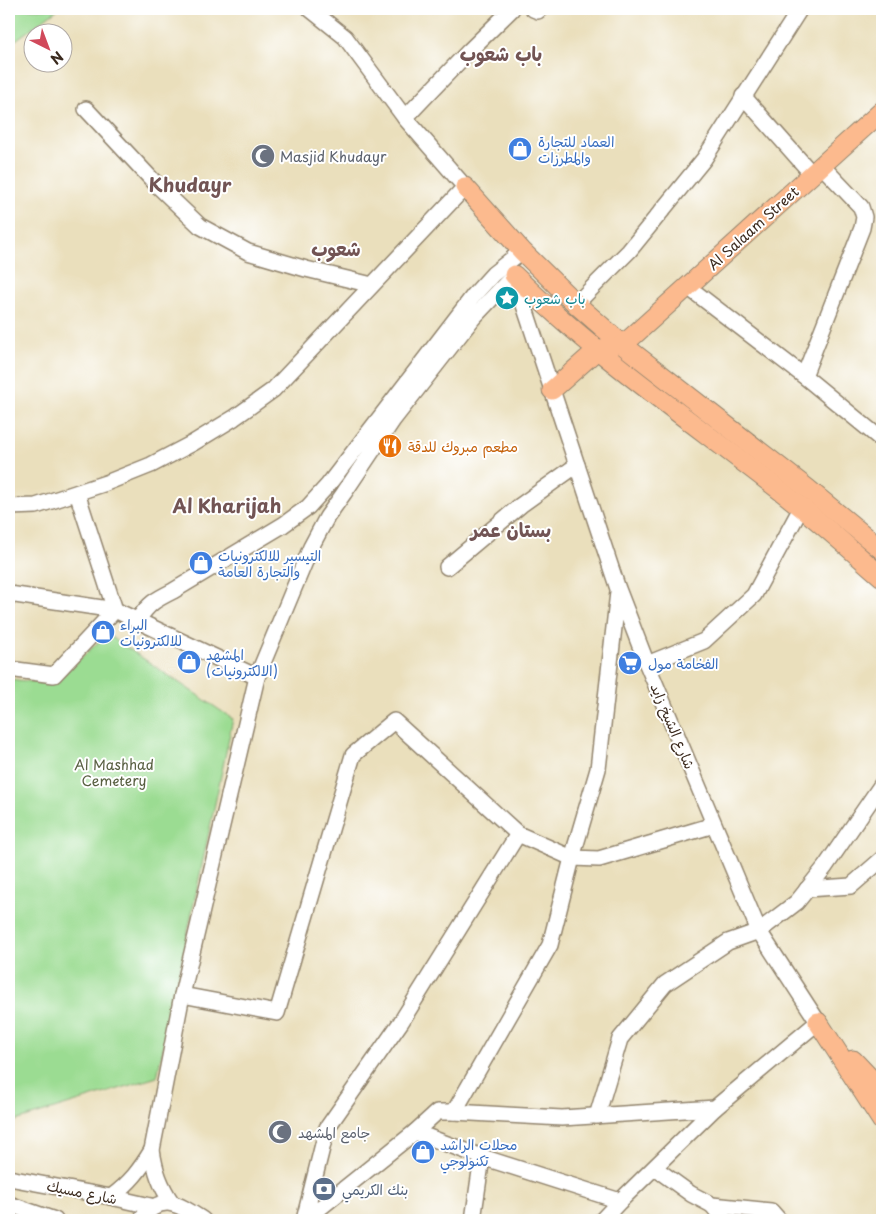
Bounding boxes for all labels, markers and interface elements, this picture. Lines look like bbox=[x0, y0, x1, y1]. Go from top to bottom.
north arrow bbox=[22, 22, 72, 72]
district label: باب شعوب bbox=[460, 39, 542, 68]
text: N bbox=[46, 47, 68, 70]
place label: العماد للتجارة والمطرزات bbox=[538, 131, 614, 168]
shop icon: العماد للتجارة والمطرزات bbox=[507, 136, 533, 162]
mosque icon: Masjid Khudayr bbox=[250, 143, 276, 169]
place label: Masjid Khudayr bbox=[280, 146, 387, 167]
district label: Khudayr bbox=[149, 170, 232, 198]
street label: Al Salaam Street bbox=[703, 181, 803, 275]
district label: شعوب bbox=[311, 234, 361, 263]
place icon: باب شعوب bbox=[494, 285, 520, 311]
place label: باب شعوب bbox=[524, 288, 586, 309]
restaurant icon: مطعم مبروك للدقة bbox=[377, 433, 403, 459]
place label: مطعم مبروك للدقة bbox=[408, 436, 518, 458]
district label: Al Kharijah bbox=[172, 491, 281, 519]
district label: بستان عمر bbox=[469, 515, 551, 543]
place label: التيسير للالكترونيات والتجارة العامة bbox=[218, 545, 321, 582]
shop icon: التيسير للالكترونيات والتجارة العامة bbox=[188, 550, 214, 576]
place label: البراء للالكترونيات bbox=[120, 614, 182, 651]
shop icon: البراء للالكترونيات bbox=[90, 619, 116, 645]
place label: المشهد (الالكترونيات) bbox=[206, 644, 278, 681]
shop icon: المشهد (الالكترونيات) bbox=[176, 649, 202, 675]
supermarket icon: الفخامة مول bbox=[617, 650, 643, 676]
place label: الفخامة مول bbox=[648, 653, 718, 674]
street label: شارع الشيخ زايد bbox=[645, 680, 701, 772]
park label: Al Mashhad Cemetery bbox=[74, 754, 154, 791]
mosque icon: جامع المشهد bbox=[267, 1119, 293, 1145]
place label: جامع المشهد bbox=[298, 1122, 370, 1144]
place label: محلات الراشد تكنولوجي bbox=[440, 1134, 517, 1174]
shop icon: محلات الراشد تكنولوجي bbox=[410, 1139, 436, 1165]
street label: شارع مسيك bbox=[45, 1175, 119, 1209]
bank icon: بنك الكريمي bbox=[311, 1176, 337, 1202]
place label: بنك الكريمي bbox=[342, 1179, 408, 1203]

